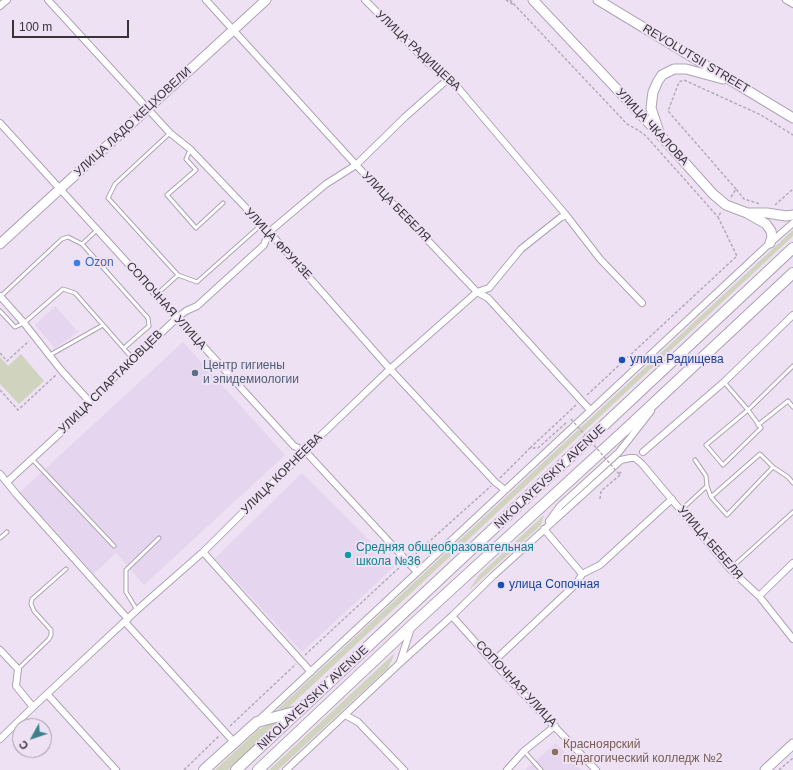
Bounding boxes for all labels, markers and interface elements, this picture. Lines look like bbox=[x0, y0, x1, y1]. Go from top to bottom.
street label: УЛИЦА РАДИЩЕВА bbox=[372, 8, 464, 94]
scale bar bbox=[14, 12, 131, 38]
text: 100 m bbox=[19, 20, 52, 34]
street label: REVOLUTSII STREET bbox=[640, 21, 752, 97]
street label: УЛИЦА ЛАДО КЕЦХОВЕЛИ bbox=[72, 64, 194, 180]
street label: УЛИЦА ЧКАЛОВА bbox=[613, 86, 691, 168]
street label: УЛИЦА БЕБЕЛЯ bbox=[359, 169, 433, 245]
street label: УЛИЦА ФРУНЗЕ bbox=[241, 205, 315, 283]
place label: Ozon bbox=[85, 256, 114, 270]
marker: Ozon bbox=[72, 258, 82, 268]
street label: СОПОЧНАЯ УЛИЦА bbox=[123, 259, 209, 353]
street label: УЛИЦА СПАРТАКОВЦЕВ bbox=[56, 327, 166, 437]
place label: улица Радищева bbox=[630, 353, 724, 367]
marker: улица Радищева bbox=[617, 355, 627, 365]
place label: Центр гигиены и эпидемиологии bbox=[203, 359, 299, 387]
marker: Центр гигиены и эпидемиологии bbox=[190, 368, 200, 378]
street label: NIKOLAYEVSKIY AVENUE bbox=[492, 422, 608, 532]
street label: УЛИЦА КОРНЕЕВА bbox=[239, 431, 325, 517]
street label: УЛИЦА БЕБЕЛЯ bbox=[674, 503, 746, 583]
place label: Средняя общеобразовательная школа №36 bbox=[356, 541, 534, 569]
marker: Средняя общеобразовательная школа №36 bbox=[343, 550, 353, 560]
place label: улица Сопочная bbox=[509, 578, 600, 592]
marker: улица Сопочная bbox=[496, 580, 506, 590]
street label: СОПОЧНАЯ УЛИЦА bbox=[472, 638, 560, 730]
street label: NIKOLAYEVSKIY AVENUE bbox=[255, 643, 371, 753]
north arrow bbox=[12, 718, 52, 758]
text: С bbox=[16, 738, 31, 752]
place label: Красноярский педагогический колледж №2 bbox=[563, 738, 722, 766]
marker: Красноярский педагогический колледж №2 bbox=[550, 747, 560, 757]

